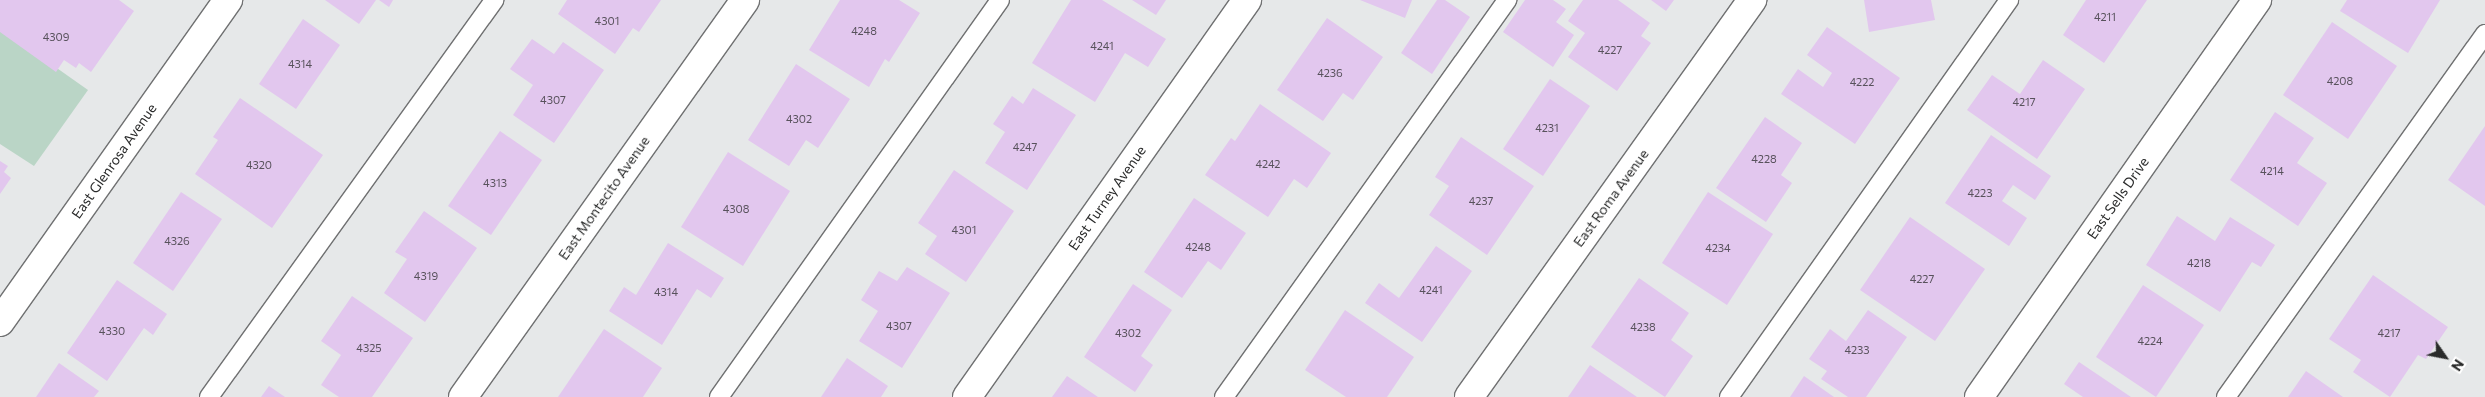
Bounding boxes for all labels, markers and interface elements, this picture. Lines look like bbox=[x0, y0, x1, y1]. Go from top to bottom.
house number: 4211 bbox=[2094, 10, 2116, 24]
house number: 4301 bbox=[595, 14, 619, 28]
house number: 4248 bbox=[851, 24, 877, 38]
house number: 4309 bbox=[43, 30, 69, 44]
house number: 4241 bbox=[1090, 39, 1114, 53]
house number: 4227 bbox=[1598, 43, 1622, 57]
house number: 4314 bbox=[288, 57, 312, 71]
house number: 4236 bbox=[1317, 66, 1343, 80]
house number: 4208 bbox=[2327, 74, 2353, 88]
house number: 4222 bbox=[1850, 75, 1874, 89]
house number: 4307 bbox=[540, 93, 566, 107]
house number: 4217 bbox=[2012, 95, 2036, 109]
street label: East Glenrosa Avenue bbox=[68, 100, 160, 222]
house number: 4302 bbox=[786, 112, 812, 126]
house number: 4231 bbox=[1535, 121, 1559, 135]
street label: East Montecito Avenue bbox=[555, 133, 653, 263]
house number: 4247 bbox=[1013, 140, 1037, 154]
street label: East Turney Avenue bbox=[1065, 143, 1149, 253]
street label: East Roma Avenue bbox=[1570, 146, 1652, 250]
house number: 4228 bbox=[1751, 152, 1777, 166]
street label: East Sells Drive bbox=[2084, 154, 2152, 242]
house number: 4242 bbox=[1256, 157, 1280, 171]
house number: 4320 bbox=[246, 158, 272, 172]
house number: 4214 bbox=[2260, 164, 2284, 178]
house number: 4313 bbox=[483, 176, 507, 190]
house number: 4223 bbox=[1968, 186, 1992, 200]
house number: 4237 bbox=[1469, 194, 1493, 208]
house number: 4308 bbox=[723, 202, 749, 216]
house number: 4301 bbox=[952, 223, 976, 237]
house number: 4326 bbox=[164, 234, 190, 248]
house number: 4248 bbox=[1185, 240, 1211, 254]
house number: 4234 bbox=[1705, 241, 1731, 255]
house number: 4218 bbox=[2187, 256, 2211, 270]
house number: 4319 bbox=[414, 269, 438, 283]
house number: 4227 bbox=[1910, 272, 1934, 286]
house number: 4241 bbox=[1419, 283, 1443, 297]
house number: 4314 bbox=[654, 285, 678, 299]
house number: 4307 bbox=[886, 319, 912, 333]
house number: 4238 bbox=[1630, 320, 1656, 334]
house number: 4330 bbox=[99, 324, 125, 338]
house number: 4302 bbox=[1115, 326, 1141, 340]
house number: 4217 bbox=[2377, 326, 2401, 340]
north arrow bbox=[2420, 332, 2470, 382]
house number: 4224 bbox=[2137, 334, 2163, 348]
house number: 4325 bbox=[356, 341, 382, 355]
house number: 4233 bbox=[1844, 343, 1870, 357]
text: N bbox=[2448, 356, 2468, 374]

